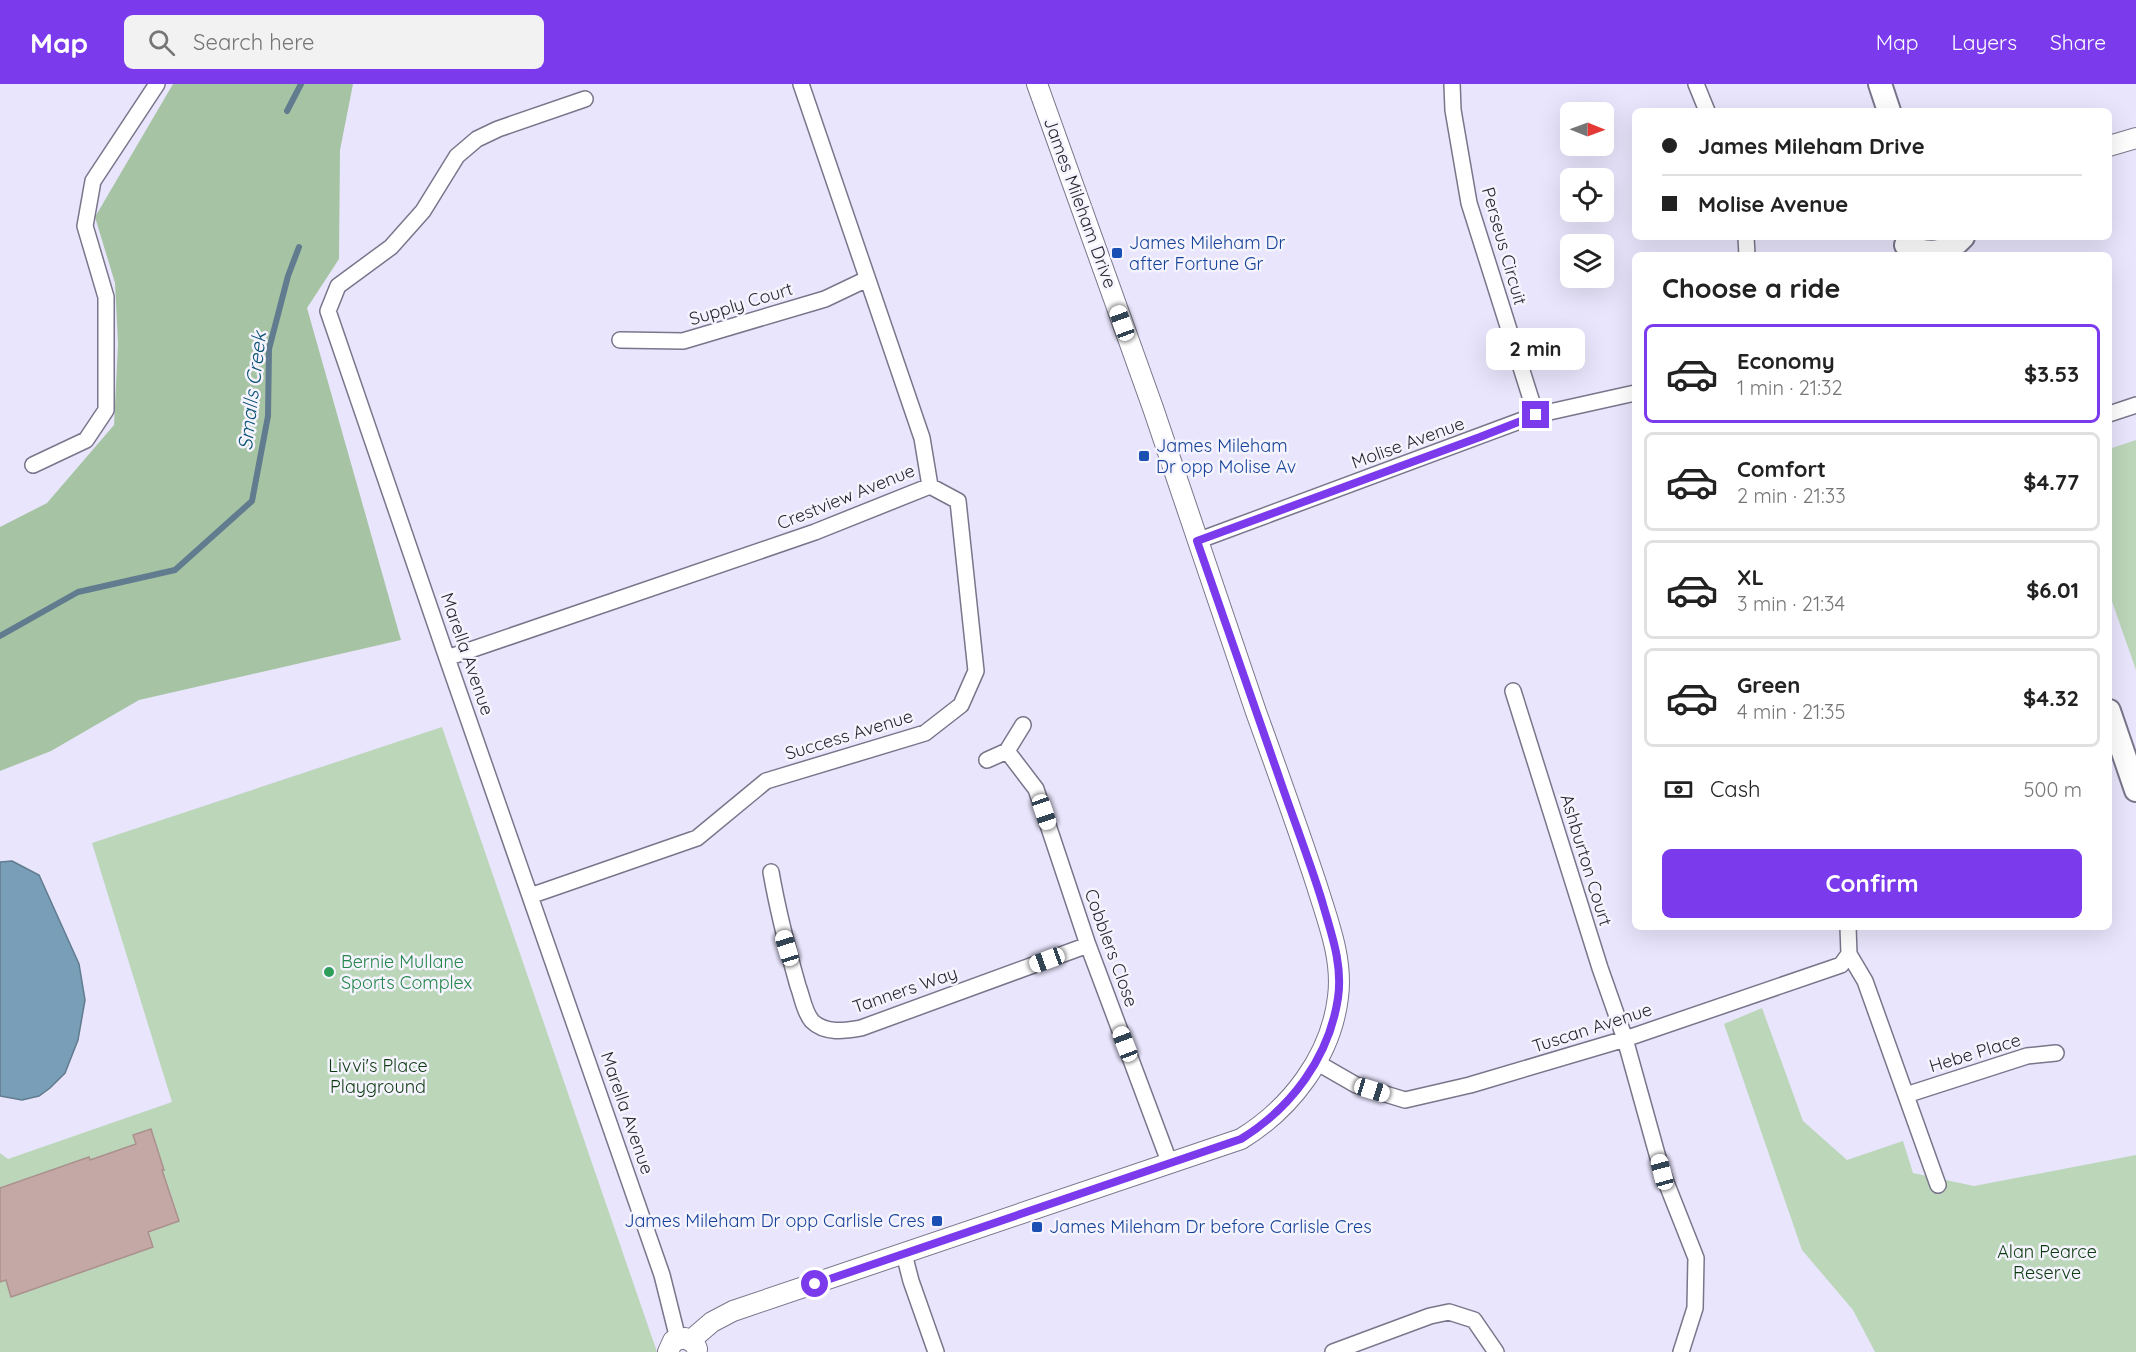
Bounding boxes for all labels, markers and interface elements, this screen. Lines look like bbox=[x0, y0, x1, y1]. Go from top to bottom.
search box bbox=[124, 15, 544, 69]
text: Map bbox=[30, 25, 88, 60]
icon: search bbox=[145, 26, 178, 59]
text: Search here bbox=[193, 28, 315, 56]
text: Map bbox=[1876, 29, 1919, 55]
text: Layers bbox=[1952, 29, 2017, 55]
text: Share bbox=[2050, 29, 2106, 55]
north arrow bbox=[1560, 102, 1614, 156]
map controls bbox=[1560, 102, 1614, 288]
street label: James Mileham Drive bbox=[1039, 114, 1122, 291]
text: James Mileham Drive bbox=[1698, 132, 1925, 160]
button: locate bbox=[1560, 168, 1614, 222]
street label: Perseus Circuit bbox=[1477, 184, 1532, 307]
text: Molise Avenue bbox=[1698, 190, 1848, 218]
place label: James Mileham Dr after Fortune Gr bbox=[1129, 231, 1285, 275]
button: layers bbox=[1560, 234, 1614, 288]
marker: James Mileham Dr after Fortune Gr bbox=[1110, 246, 1124, 260]
text: Choose a ride bbox=[1662, 271, 1840, 305]
street label: Supply Court bbox=[686, 277, 795, 330]
car bbox=[1107, 303, 1137, 343]
water label: Smalls Creek bbox=[232, 328, 271, 452]
callout: 2 min bbox=[1486, 328, 1586, 370]
text: 2 min bbox=[1509, 336, 1562, 361]
icon: car bbox=[1665, 347, 1719, 401]
text: Economy bbox=[1737, 347, 1835, 375]
text: $3.53 bbox=[2024, 360, 2079, 388]
text: 1 min · 21:32 bbox=[1737, 375, 1843, 400]
route end bbox=[1522, 401, 1549, 428]
street label: Molise Avenue bbox=[1348, 411, 1468, 474]
place label: James Mileham Dr opp Molise Av bbox=[1156, 434, 1296, 478]
marker: James Mileham Dr opp Molise Av bbox=[1137, 449, 1151, 463]
icon: car bbox=[1665, 455, 1719, 509]
text: Comfort bbox=[1737, 455, 1826, 483]
street label: Crestview Avenue bbox=[774, 458, 918, 535]
text: $4.77 bbox=[2023, 468, 2079, 496]
text: 2 min · 21:33 bbox=[1737, 483, 1846, 508]
icon: car bbox=[1665, 563, 1719, 617]
text: XL bbox=[1737, 563, 1764, 591]
text: $6.01 bbox=[2026, 576, 2079, 604]
street label: Marella Avenue bbox=[436, 589, 499, 718]
text: 3 min · 21:34 bbox=[1737, 591, 1845, 616]
icon: car bbox=[1665, 671, 1719, 725]
text: Green bbox=[1737, 671, 1800, 699]
text: $4.32 bbox=[2023, 684, 2079, 712]
text: 4 min · 21:35 bbox=[1737, 699, 1846, 724]
street label: Success Avenue bbox=[782, 704, 916, 765]
icon: cash bbox=[1662, 773, 1695, 806]
text: Cash bbox=[1710, 775, 1761, 803]
text: 500 m bbox=[2024, 777, 2082, 802]
street label: Ashburton Court bbox=[1556, 791, 1617, 928]
car bbox=[1030, 792, 1058, 832]
button: Confirm bbox=[1662, 849, 2082, 918]
street label: Cobblers Close bbox=[1079, 886, 1143, 1010]
car bbox=[773, 928, 801, 968]
car bbox=[1027, 945, 1067, 975]
place label: Bernie Mullane Sports Complex bbox=[341, 950, 473, 994]
street label: Tanners Way bbox=[849, 961, 960, 1018]
marker: Bernie Mullane Sports Complex bbox=[322, 965, 336, 979]
street label: Tuscan Avenue bbox=[1529, 997, 1655, 1058]
car bbox=[1110, 1024, 1140, 1064]
street label: Hebe Place bbox=[1926, 1028, 2023, 1077]
street label: Marella Avenue bbox=[596, 1048, 659, 1177]
park label: Livvi's Place Playground bbox=[328, 1054, 428, 1098]
car bbox=[1352, 1076, 1392, 1104]
car bbox=[1649, 1152, 1675, 1192]
place label: James Mileham Dr opp Carlisle Cres bbox=[624, 1209, 925, 1232]
marker: James Mileham Dr opp Carlisle Cres bbox=[930, 1214, 944, 1228]
place label: James Mileham Dr before Carlisle Cres bbox=[1049, 1215, 1372, 1238]
marker: James Mileham Dr before Carlisle Cres bbox=[1030, 1220, 1044, 1234]
park label: Alan Pearce Reserve bbox=[1997, 1240, 2097, 1284]
route start bbox=[801, 1270, 828, 1297]

